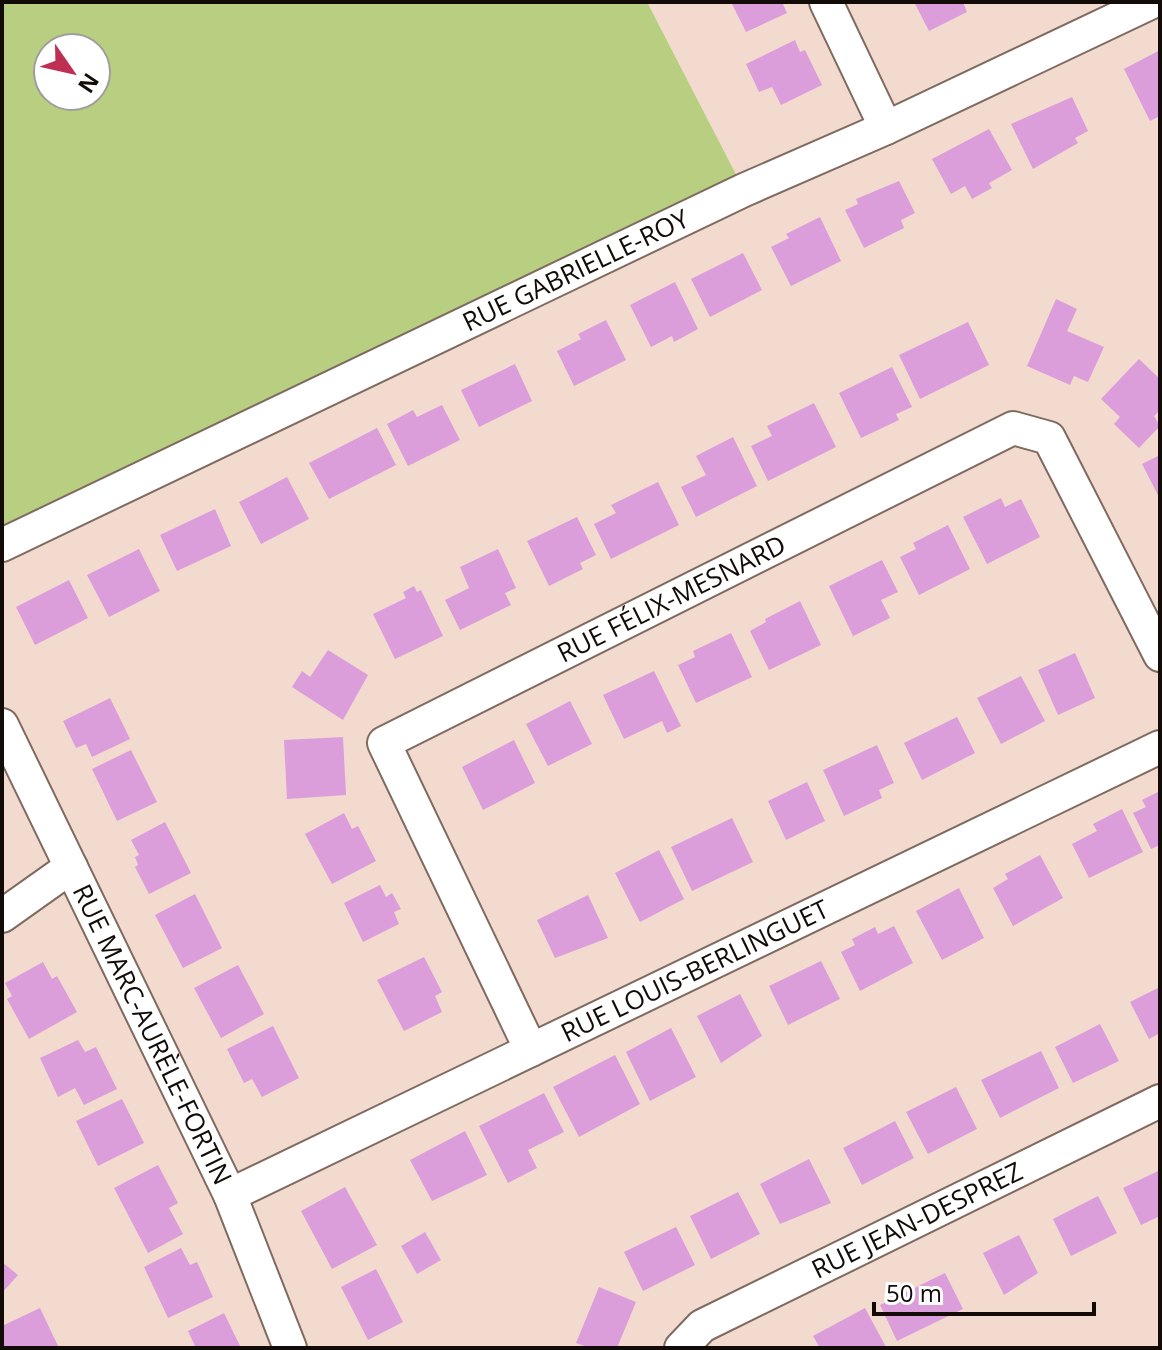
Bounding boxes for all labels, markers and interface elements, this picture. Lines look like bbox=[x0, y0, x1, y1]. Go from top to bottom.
north arrow bbox=[32, 32, 112, 112]
text: N bbox=[72, 68, 107, 100]
street label: RUE GABRIELLE-ROY bbox=[456, 200, 695, 339]
street label: RUE FÉLIX-MESNARD bbox=[551, 526, 792, 670]
street label: RUE MARC-AURÈLE-FORTIN bbox=[65, 878, 241, 1190]
street label: RUE LOUIS-BERLINGUET bbox=[555, 890, 835, 1050]
street label: RUE JEAN-DESPREZ bbox=[805, 1152, 1028, 1286]
scale bar bbox=[874, 1266, 1094, 1316]
text: 50 m bbox=[886, 1276, 942, 1309]

